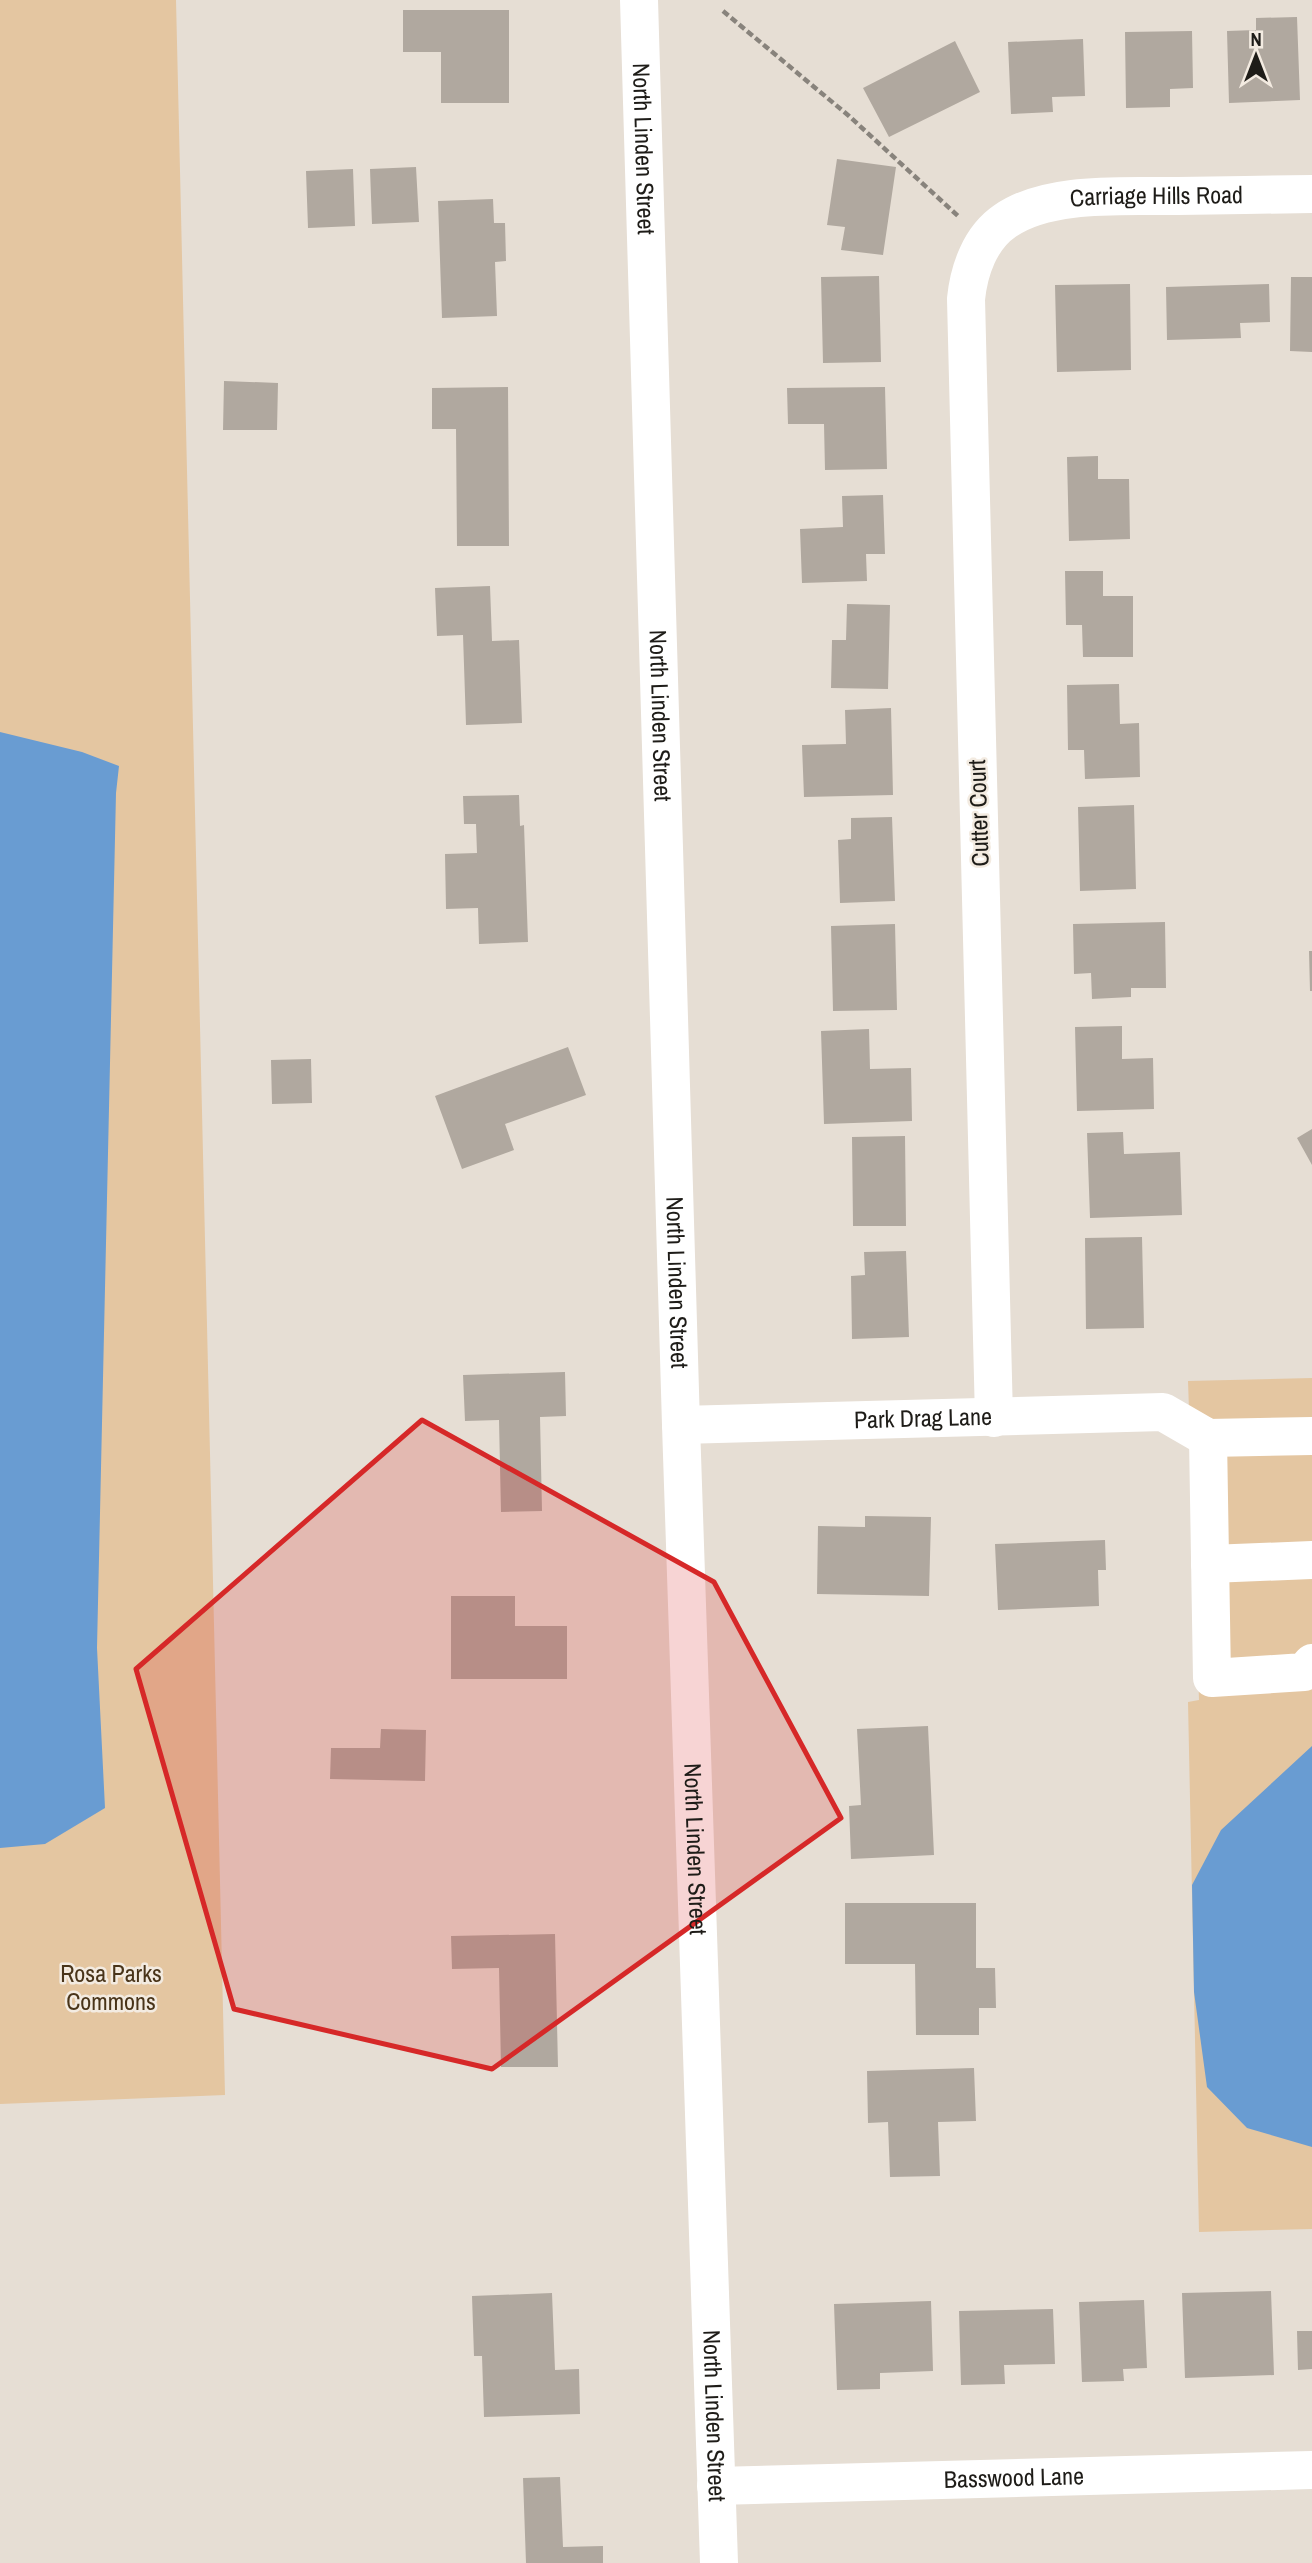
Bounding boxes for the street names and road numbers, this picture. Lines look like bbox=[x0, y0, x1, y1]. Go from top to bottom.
street label: North Linden Street bbox=[626, 62, 663, 236]
street label: Carriage Hills Road bbox=[1068, 178, 1243, 214]
street label: North Linden Street bbox=[643, 629, 680, 803]
street label: Cutter Court bbox=[960, 758, 996, 867]
street label: North Linden Street bbox=[659, 1196, 696, 1369]
street label: Park Drag Lane bbox=[853, 1400, 992, 1435]
street label: North Linden Street bbox=[677, 1763, 715, 1936]
street label: North Linden Street bbox=[696, 2329, 734, 2503]
street label: Basswood Lane bbox=[943, 2459, 1084, 2495]

